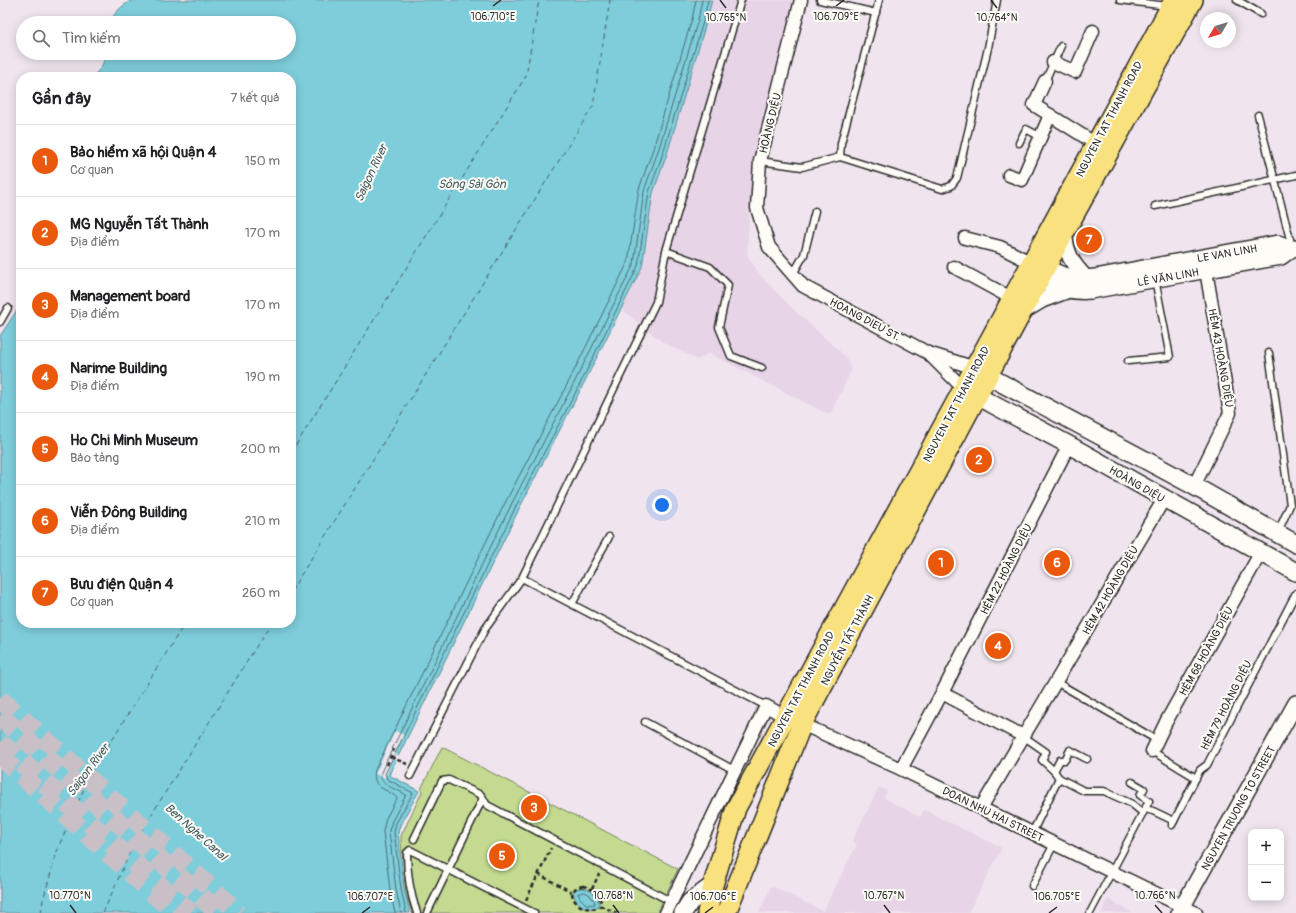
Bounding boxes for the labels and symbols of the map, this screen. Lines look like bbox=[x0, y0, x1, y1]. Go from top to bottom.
text: 106.710°E bbox=[471, 11, 515, 23]
text: 106.709°E bbox=[813, 11, 859, 23]
text: 10.765°N bbox=[706, 12, 747, 24]
text: 10.764°N bbox=[977, 12, 1018, 24]
north arrow bbox=[1200, 12, 1236, 48]
street label: NGUYEN TAT THANH ROAD bbox=[1073, 59, 1146, 179]
street label: HOÀNG DIỆU bbox=[757, 92, 784, 155]
water label: Saigon River bbox=[352, 141, 392, 204]
water label: Sông Sài Gòn bbox=[438, 177, 507, 192]
pin: 7 bbox=[1076, 225, 1102, 255]
street label: LE VAN LINH bbox=[1196, 242, 1258, 265]
street label: LÊ VĂN LINH bbox=[1136, 266, 1200, 289]
street label: HOANG DIEU ST. bbox=[827, 295, 902, 343]
street label: HẺM 43 HOÀNG DIỆU bbox=[1205, 308, 1236, 409]
street label: NGUYEN TAT THANH ROAD bbox=[920, 344, 993, 464]
pin: 2 bbox=[966, 445, 992, 475]
street label: HOÀNG DIỆU bbox=[1107, 463, 1167, 506]
your location bbox=[652, 495, 672, 515]
street label: HẺM 22 HOÀNG DIỆU bbox=[978, 522, 1035, 617]
street label: HẺM 42 HOÀNG DIỆU bbox=[1080, 544, 1141, 637]
pin: 1 bbox=[928, 548, 954, 578]
pin: 6 bbox=[1044, 548, 1070, 578]
street label: NGUYỄN TẤT THÀNH bbox=[816, 592, 877, 688]
street label: HẺM 68 HOÀNG DIỆU bbox=[1177, 605, 1236, 698]
street label: NGUYEN TAT THANH ROAD bbox=[765, 629, 838, 749]
pin: 4 bbox=[985, 631, 1011, 661]
street label: HẺM 79 HOÀNG DIỆU bbox=[1198, 658, 1255, 752]
water label: Saigon River bbox=[64, 740, 114, 799]
street label: NGUYEN TRUONG TO STREET bbox=[1199, 744, 1278, 873]
street label: DOAN NHU HAI STREET bbox=[940, 784, 1045, 845]
pin: 3 bbox=[521, 793, 547, 823]
water label: Ben Nghe Canal bbox=[162, 801, 231, 865]
pin: 5 bbox=[489, 841, 515, 871]
text: 10.770°N bbox=[49, 890, 91, 902]
text: 10.768°N bbox=[593, 890, 633, 902]
text: 10.767°N bbox=[864, 890, 904, 902]
text: 10.766°N bbox=[1135, 890, 1176, 902]
text: 106.707°E bbox=[347, 891, 393, 903]
text: 106.706°E bbox=[690, 891, 736, 903]
text: 106.705°E bbox=[1034, 891, 1080, 903]

